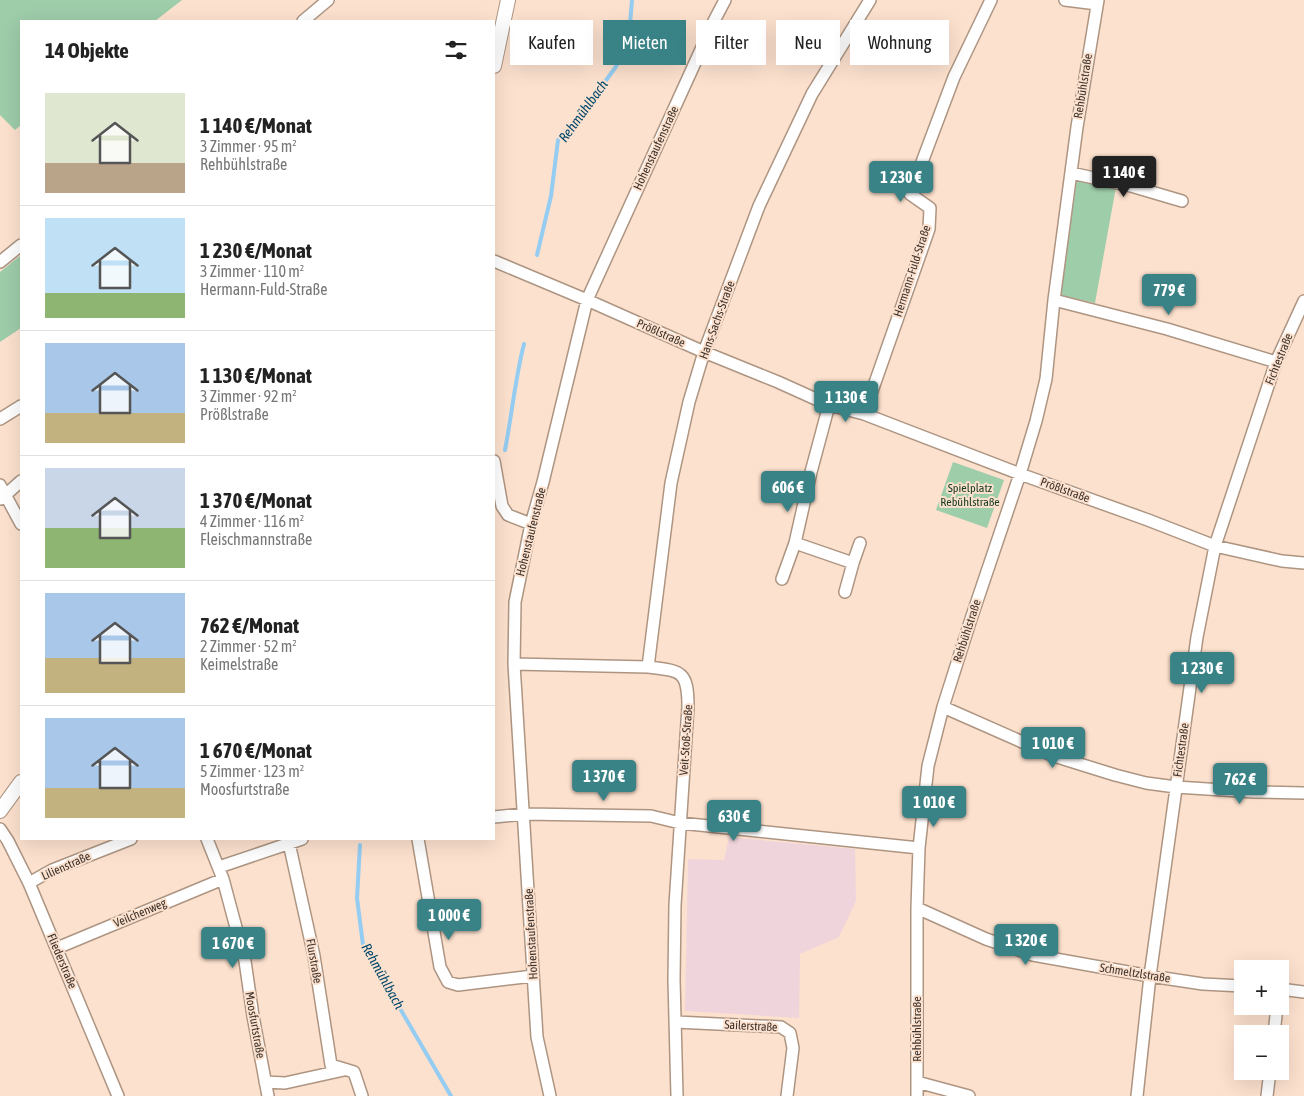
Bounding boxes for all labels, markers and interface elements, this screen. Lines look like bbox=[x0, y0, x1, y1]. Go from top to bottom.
chip: Kaufen bbox=[510, 20, 593, 65]
chip: Mieten bbox=[603, 20, 686, 65]
chip: Filter bbox=[696, 20, 766, 65]
chip: Neu bbox=[776, 20, 840, 65]
chip: Wohnung bbox=[850, 20, 949, 65]
icon: filters bbox=[442, 36, 470, 64]
text: 14 Objekte bbox=[45, 38, 129, 62]
street label: Rehbühlstraße bbox=[1071, 53, 1095, 119]
water label: Rehmühlbach bbox=[555, 77, 611, 145]
street label: Hohenstaufenstraße bbox=[630, 104, 682, 192]
icon: home bbox=[85, 113, 145, 173]
text: 1 140 €/Monat bbox=[200, 113, 312, 137]
text: 3 Zimmer · 95 m² bbox=[200, 137, 297, 155]
text: Rehbühlstraße bbox=[200, 155, 287, 173]
pin: 1 140 € bbox=[1078, 156, 1170, 198]
pin: 1 230 € bbox=[855, 160, 947, 203]
text: 1 140 € bbox=[1103, 163, 1145, 181]
text: 1 230 € bbox=[880, 168, 922, 186]
street label: Hermann-Fuld-Straße bbox=[891, 223, 933, 319]
icon: home bbox=[85, 238, 145, 298]
text: 1 230 €/Monat bbox=[200, 238, 312, 262]
text: 3 Zimmer · 110 m² bbox=[200, 262, 304, 280]
pin: 779 € bbox=[1134, 274, 1204, 316]
street label: Hans-Sachs-Straße bbox=[696, 279, 738, 361]
text: Hermann-Fuld-Straße bbox=[200, 280, 327, 298]
text: 779 € bbox=[1153, 281, 1185, 299]
street label: Prößlstraße bbox=[635, 316, 687, 350]
street label: Fichtestraße bbox=[1262, 331, 1296, 387]
icon: home bbox=[85, 363, 145, 423]
text: 1 130 €/Monat bbox=[200, 363, 312, 387]
pin: 1 130 € bbox=[800, 380, 892, 423]
text: 3 Zimmer · 92 m² bbox=[200, 387, 297, 405]
text: 1 130 € bbox=[825, 388, 867, 406]
text: Prößlstraße bbox=[200, 405, 269, 423]
pin: 606 € bbox=[753, 470, 823, 513]
street label: Prößlstraße bbox=[1038, 475, 1092, 505]
text: 606 € bbox=[772, 478, 804, 496]
park label: Spielplatz Rebühlstraße bbox=[940, 481, 1000, 509]
street label: Hohenstaufenstraße bbox=[513, 486, 549, 578]
icon: home bbox=[85, 488, 145, 548]
text: 1 370 €/Monat bbox=[200, 488, 312, 512]
text: 4 Zimmer · 116 m² bbox=[200, 512, 304, 530]
text: Fleischmannstraße bbox=[200, 530, 312, 548]
street label: Rehbühlstraße bbox=[950, 598, 984, 664]
icon: home bbox=[85, 613, 145, 673]
text: 762 €/Monat bbox=[200, 613, 299, 637]
text: 2 Zimmer · 52 m² bbox=[200, 637, 297, 655]
pin: 1 230 € bbox=[1156, 652, 1248, 694]
text: Keimelstraße bbox=[200, 655, 278, 673]
text: 1 230 € bbox=[1181, 659, 1223, 677]
street label: Veit-Stoß-Straße bbox=[677, 704, 695, 776]
street label: Fichtestraße bbox=[1170, 722, 1192, 778]
pin: 1 010 € bbox=[1007, 726, 1099, 769]
text: 1 010 € bbox=[1032, 734, 1074, 752]
icon: home bbox=[85, 738, 145, 798]
text: 1 670 €/Monat bbox=[200, 738, 312, 762]
pin: 1 370 € bbox=[558, 760, 650, 802]
text: 5 Zimmer · 123 m² bbox=[200, 762, 304, 780]
pin: 762 € bbox=[1205, 762, 1275, 805]
text: 1 370 € bbox=[583, 767, 625, 785]
text: 762 € bbox=[1224, 770, 1256, 788]
text: Moosfurtstraße bbox=[200, 780, 290, 798]
pin: 1 010 € bbox=[888, 786, 980, 828]
text: 1 010 € bbox=[913, 793, 955, 811]
pin: 630 € bbox=[699, 800, 769, 842]
text: 630 € bbox=[718, 807, 750, 825]
street label: Lilienstraße bbox=[39, 849, 93, 883]
street label: Hohenstaufenstraße bbox=[522, 888, 540, 980]
street label: Veilchenweg bbox=[112, 895, 169, 930]
pin: 1 000 € bbox=[403, 898, 495, 941]
text: 1 000 € bbox=[428, 906, 470, 924]
pin: 1 320 € bbox=[980, 924, 1072, 966]
pin: 1 670 € bbox=[187, 926, 279, 969]
street label: Fliederstraße bbox=[44, 931, 80, 991]
text: 1 320 € bbox=[1005, 931, 1047, 949]
text: 1 670 € bbox=[212, 934, 254, 952]
street label: Flurstraße bbox=[303, 938, 325, 984]
water label: Rehmühlbach bbox=[358, 940, 408, 1012]
map controls bbox=[1234, 960, 1289, 1080]
button: + bbox=[1234, 960, 1289, 1015]
street label: Schmeltzlstraße bbox=[1099, 961, 1171, 985]
street label: Moosfurtstraße bbox=[242, 991, 268, 1059]
street label: Rehbühlstraße bbox=[910, 996, 924, 1062]
street label: Sailerstraße bbox=[724, 1018, 778, 1034]
button: − bbox=[1234, 1025, 1289, 1080]

